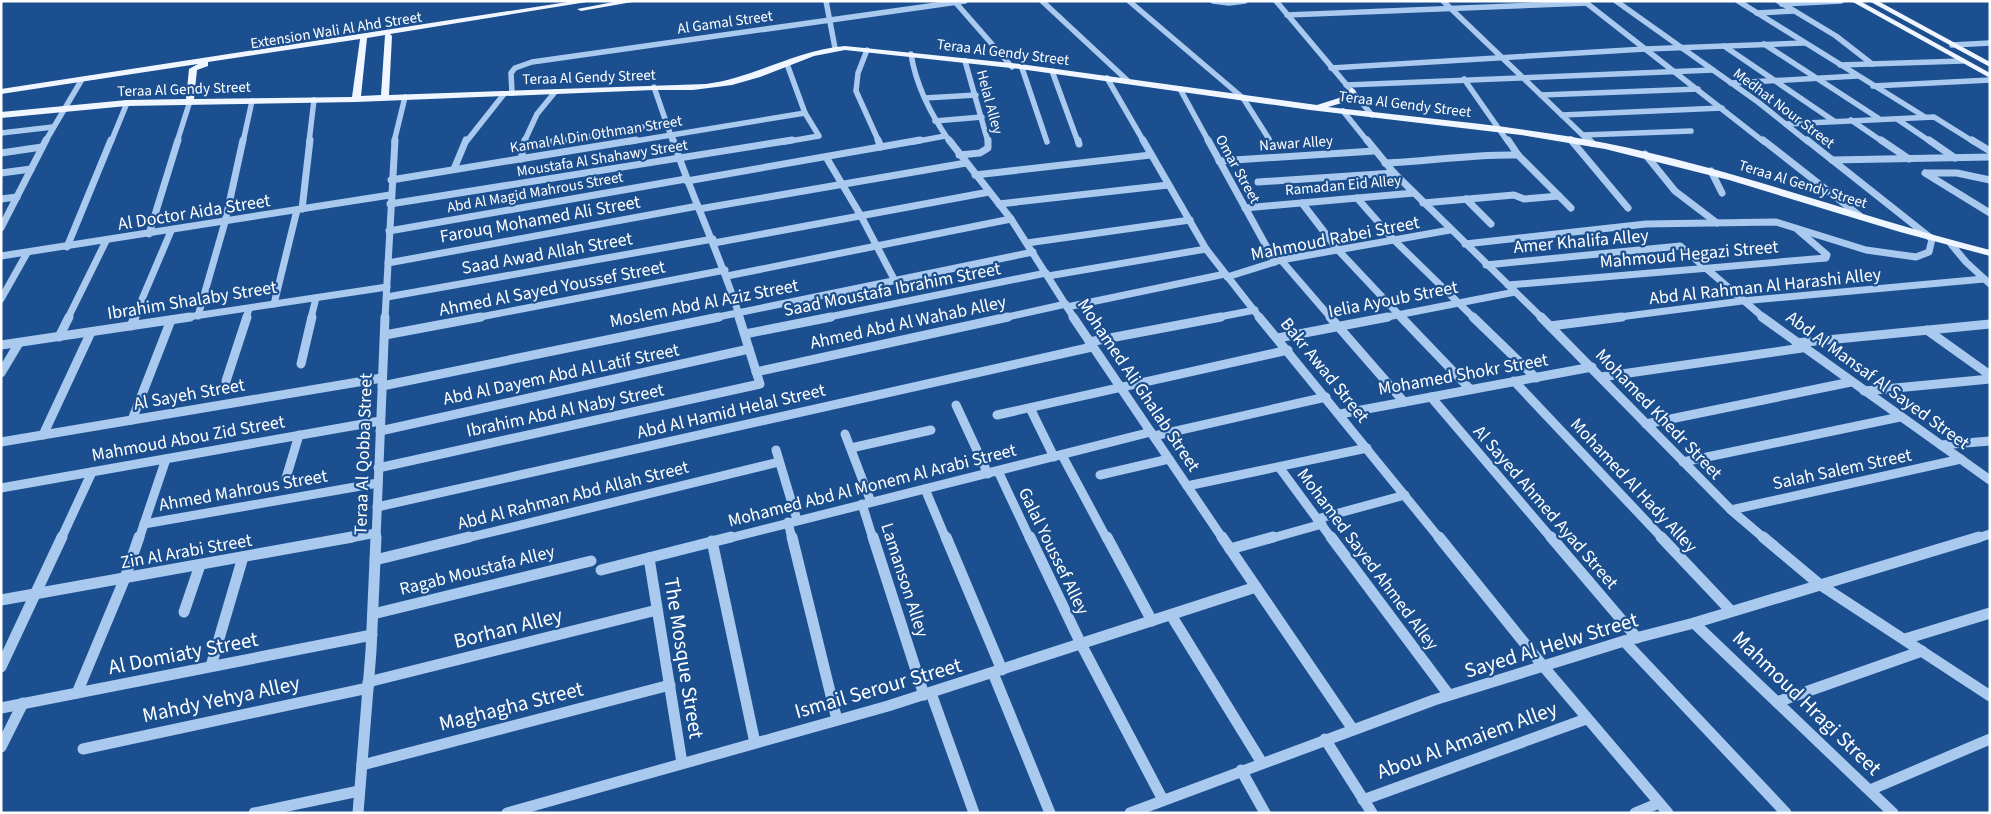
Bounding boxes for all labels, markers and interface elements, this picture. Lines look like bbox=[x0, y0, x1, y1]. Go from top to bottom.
street label: Al Gamal Street bbox=[676, 5, 774, 40]
street label: Extension Wali Al Ahd Street bbox=[249, 7, 423, 54]
street label: Teraa Al Gendy Street bbox=[936, 34, 1070, 71]
street label: Medhat Nour Street bbox=[1729, 63, 1839, 154]
street label: Teraa Al Gendy Street bbox=[522, 65, 656, 90]
street label: Helal Alley bbox=[971, 68, 1008, 137]
street label: Teraa Al Gendy Street bbox=[117, 77, 251, 102]
street label: Teraa Al Gendy Street bbox=[1338, 86, 1472, 123]
street label: Kamal Al Din Othman Street bbox=[508, 111, 684, 158]
street label: Nawar Alley bbox=[1258, 130, 1334, 157]
street label: Omar Street bbox=[1210, 131, 1265, 207]
street label: Moustafa Al Shahawy Street bbox=[515, 135, 689, 182]
street label: Teraa Al Gendy Street bbox=[1736, 155, 1870, 214]
street label: Abd Al Magid Mahrous Street bbox=[445, 167, 625, 218]
street label: Ramadan Eid Alley bbox=[1284, 170, 1402, 201]
street label: Al Doctor Aida Street bbox=[116, 188, 272, 237]
street label: Farouq Mohamed Ali Street bbox=[438, 190, 642, 249]
street label: Mahmoud Rabei Street bbox=[1249, 210, 1422, 267]
street label: Amer Khalifa Alley bbox=[1512, 223, 1650, 260]
street label: Saad Awad Allah Street bbox=[460, 226, 634, 281]
street label: Mahmoud Hegazi Street bbox=[1599, 234, 1779, 275]
street label: Ahmed Al Sayed Youssef Street bbox=[437, 254, 667, 323]
street label: Saad Moustafa Ibrahim Street bbox=[781, 256, 1003, 323]
street label: Abd Al Rahman Al Harashi Alley bbox=[1648, 262, 1883, 311]
street label: Moslem Abd Al Aziz Street bbox=[608, 273, 801, 334]
street label: Ibrahim Shalaby Street bbox=[105, 275, 279, 326]
street label: Ielia Ayoub Street bbox=[1326, 275, 1460, 324]
street label: Ahmed Abd Al Wahab Alley bbox=[808, 289, 1009, 356]
street label: Mohamed Ali Ghalab Street bbox=[1071, 294, 1206, 477]
street label: Abd Al Mansaf Al Sayed Street bbox=[1781, 305, 1975, 456]
street label: Bakr Awad Street bbox=[1274, 312, 1375, 428]
street label: Abd Al Dayem Abd Al Latif Street bbox=[441, 337, 681, 412]
street label: Mohamed Khedr Street bbox=[1589, 343, 1728, 485]
street label: Mohamed Shokr Street bbox=[1376, 347, 1550, 402]
street label: Al Sayeh Street bbox=[132, 372, 247, 417]
street label: Teraa Al Qobba Street bbox=[348, 373, 379, 535]
street label: Ibrahim Abd Al Naby Street bbox=[464, 377, 666, 444]
street label: Abd Al Hamid Helal Street bbox=[634, 378, 828, 445]
street label: Mahmoud Abou Zid Street bbox=[90, 409, 287, 468]
street label: Mohamed Al Hady Alley bbox=[1564, 412, 1703, 559]
street label: Al Sayed Ahmed Ayad Street bbox=[1467, 420, 1624, 595]
street label: Mohamed Abd Al Monem Al Arabi Street bbox=[725, 438, 1019, 533]
street label: Salah Salem Street bbox=[1770, 443, 1914, 496]
street label: Abd Al Rahman Abd Allah Street bbox=[455, 455, 691, 536]
street label: Ahmed Mahrous Street bbox=[157, 463, 329, 518]
street label: Mohamed Sayed Ahmed Alley bbox=[1291, 463, 1445, 656]
street label: Galal Youssef Alley bbox=[1012, 483, 1095, 620]
street label: Lamanson Alley bbox=[874, 520, 935, 641]
street label: Zin Al Arabi Street bbox=[118, 528, 254, 575]
street label: Ragab Moustafa Alley bbox=[397, 539, 558, 602]
street label: The Mosque Street bbox=[656, 575, 712, 741]
street label: Borhan Alley bbox=[450, 600, 566, 656]
street label: Sayed Al Helw Street bbox=[1460, 604, 1642, 686]
street label: Al Domiaty Street bbox=[106, 624, 260, 682]
street label: Mahmoud Hragi Street bbox=[1726, 624, 1888, 782]
street label: Ismail Serour Street bbox=[791, 650, 965, 726]
street label: Mahdy Yehya Alley bbox=[139, 668, 303, 730]
street label: Maghagha Street bbox=[436, 674, 586, 738]
street label: Abou Al Amaiem Alley bbox=[1373, 693, 1562, 787]

